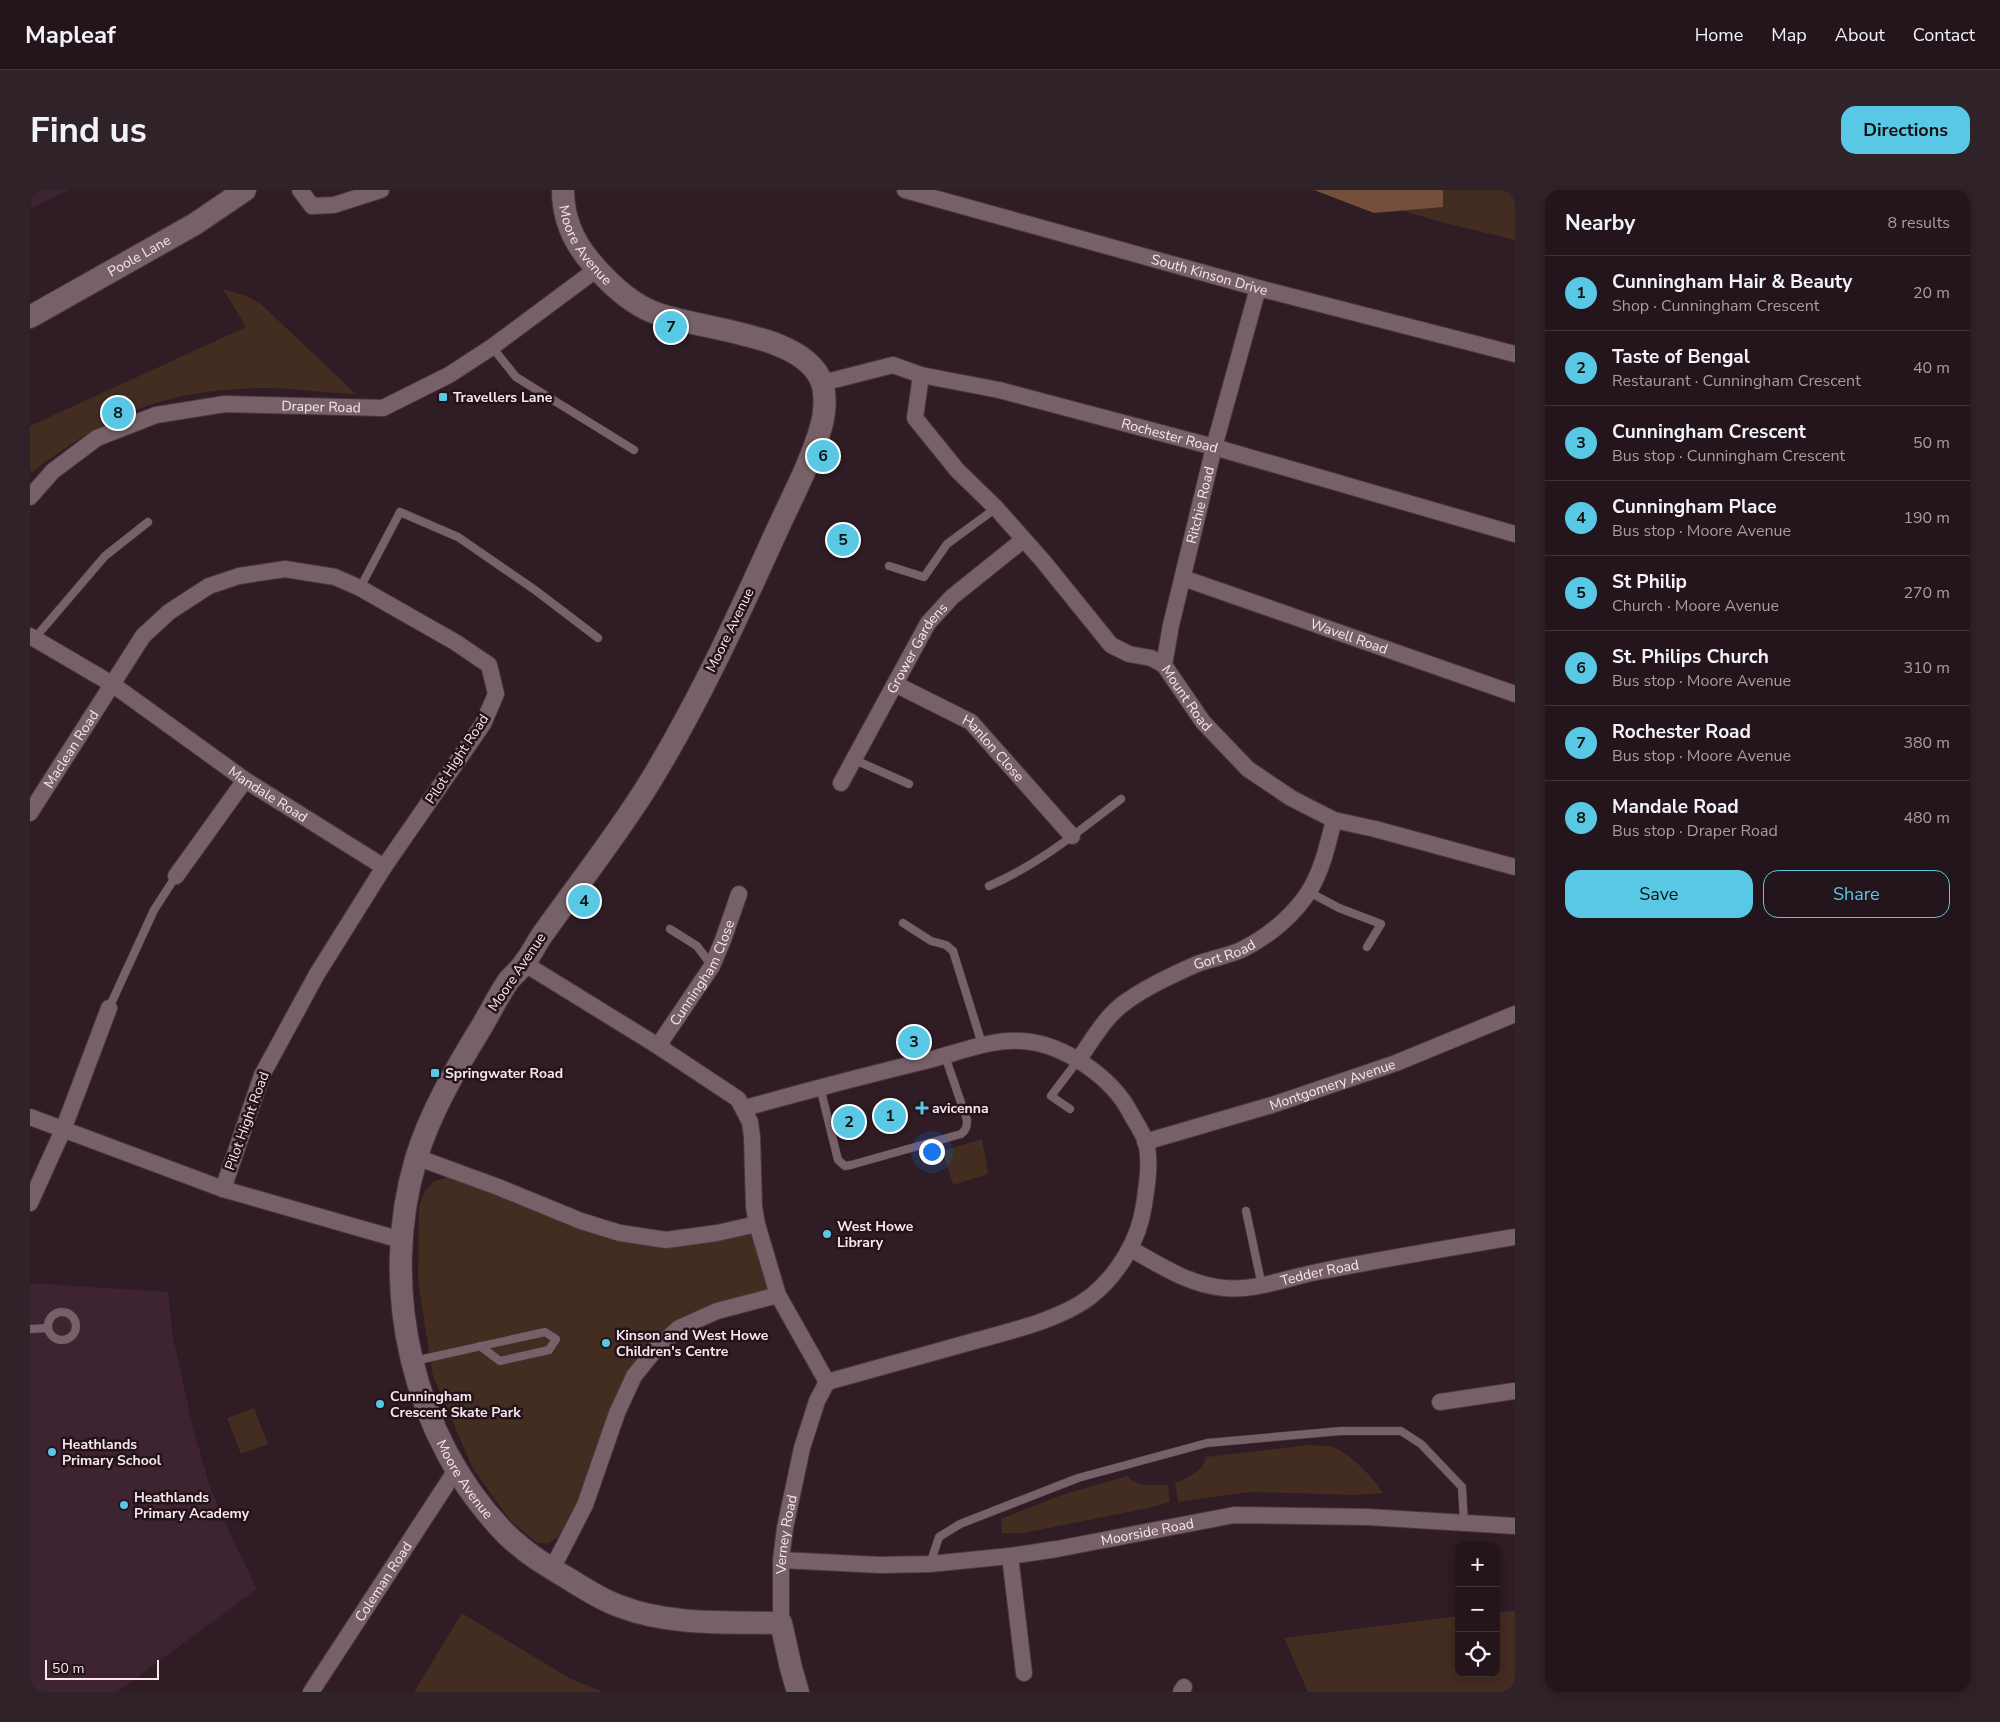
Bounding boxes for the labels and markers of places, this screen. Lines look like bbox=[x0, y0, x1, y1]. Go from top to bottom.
pin: 7 bbox=[655, 308, 687, 346]
place label: Travellers Lane bbox=[453, 388, 553, 407]
marker: Travellers Lane bbox=[437, 391, 449, 403]
pin: 8 bbox=[102, 394, 134, 432]
pin: 6 bbox=[807, 437, 839, 475]
pin: 5 bbox=[827, 521, 859, 559]
pin: 4 bbox=[568, 882, 600, 920]
pin: 3 bbox=[898, 1023, 930, 1061]
place label: Springwater Road bbox=[445, 1064, 563, 1083]
marker: Springwater Road bbox=[429, 1067, 441, 1079]
pin: 1 bbox=[874, 1097, 906, 1135]
place label: avicenna bbox=[932, 1099, 989, 1118]
marker: avicenna bbox=[916, 1102, 928, 1114]
pin: 2 bbox=[833, 1103, 865, 1141]
place label: West Howe Library bbox=[837, 1217, 914, 1252]
marker: West Howe Library bbox=[821, 1228, 833, 1240]
place label: Kinson and West Howe Children's Centre bbox=[616, 1326, 769, 1361]
marker: Kinson and West Howe Children's Centre bbox=[600, 1337, 612, 1349]
place label: Cunningham Crescent Skate Park bbox=[390, 1387, 521, 1422]
marker: Cunningham Crescent Skate Park bbox=[374, 1398, 386, 1410]
place label: Heathlands Primary School bbox=[62, 1435, 162, 1470]
marker: Heathlands Primary School bbox=[46, 1446, 58, 1458]
place label: Heathlands Primary Academy bbox=[134, 1488, 250, 1523]
marker: Heathlands Primary Academy bbox=[118, 1499, 130, 1511]

